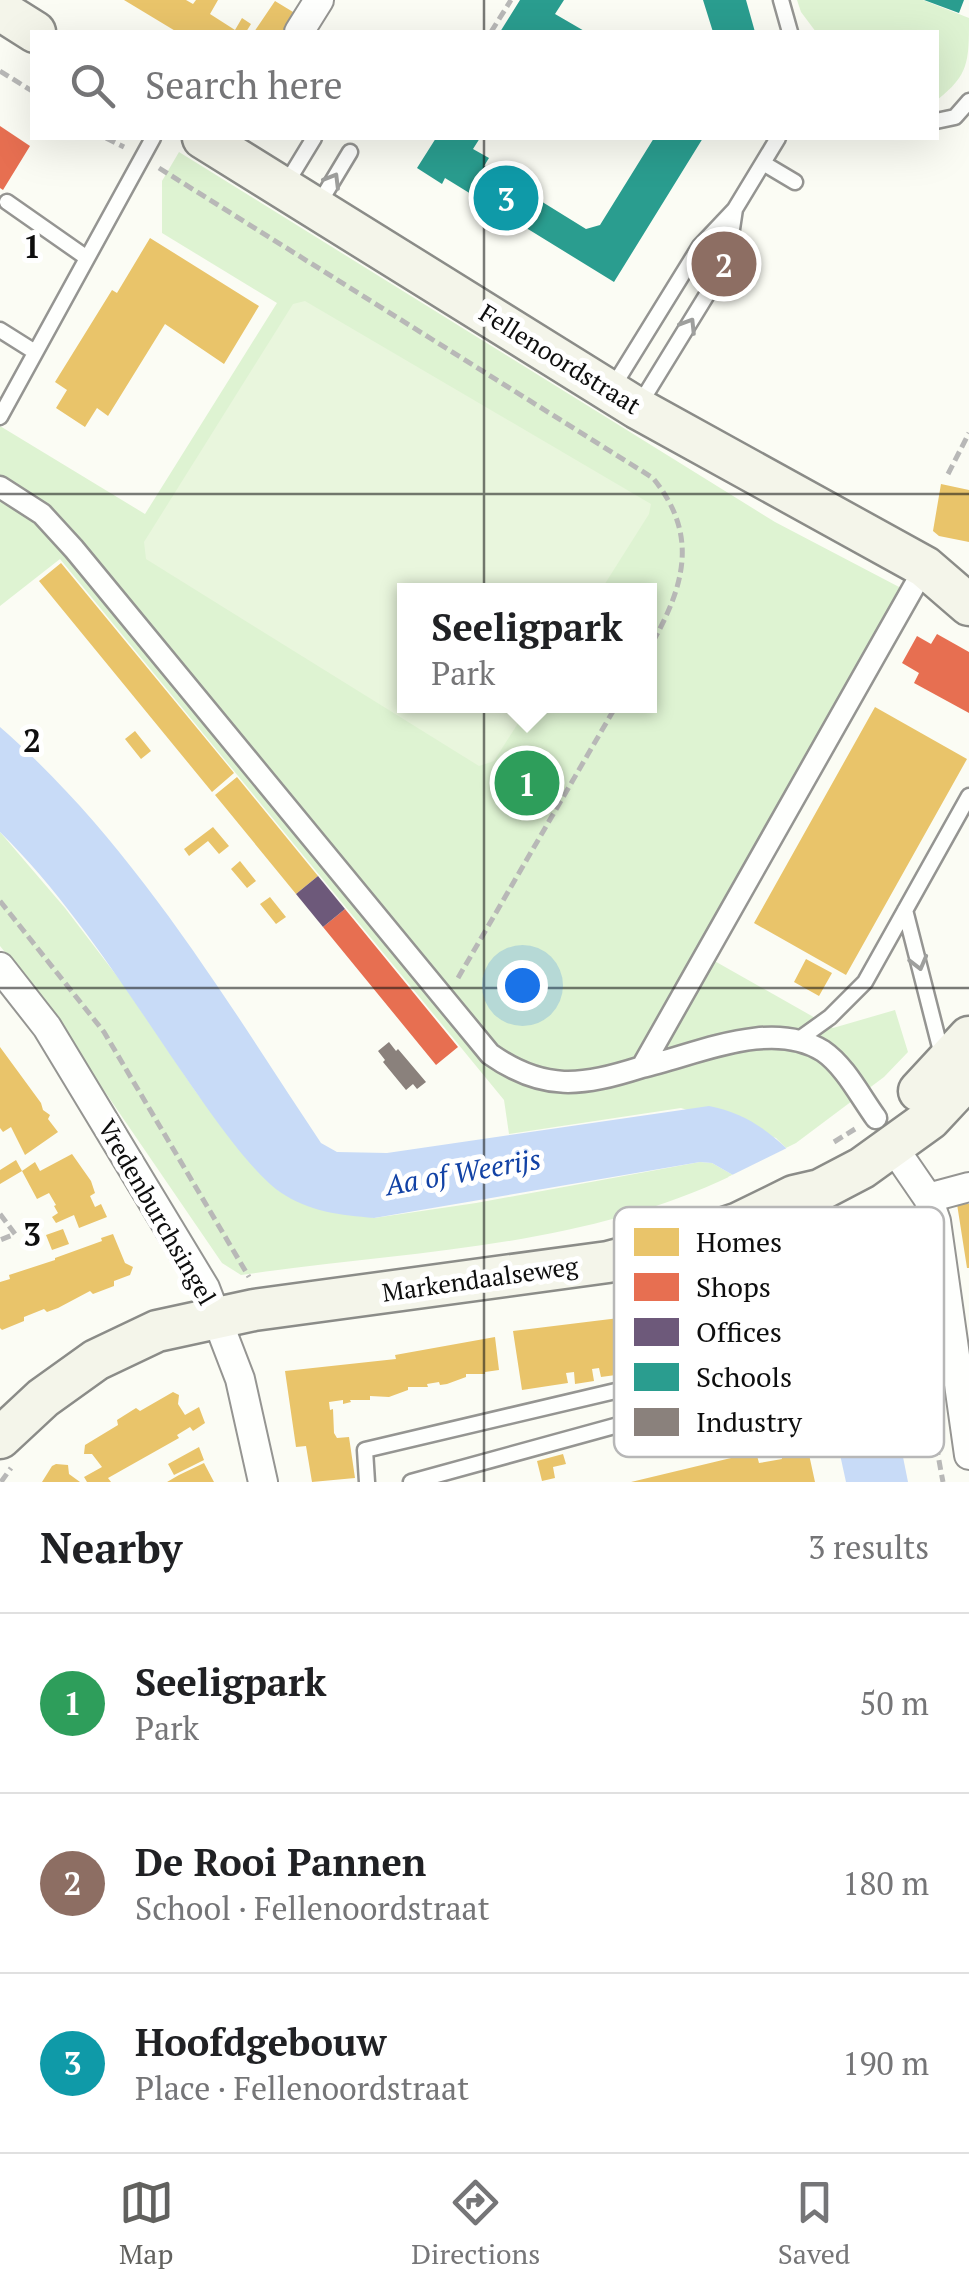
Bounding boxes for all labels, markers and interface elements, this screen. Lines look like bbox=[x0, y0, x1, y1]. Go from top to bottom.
search box bbox=[30, 30, 939, 140]
icon: search bbox=[65, 58, 120, 113]
text: Search here bbox=[145, 60, 343, 110]
pin: 3 bbox=[474, 160, 538, 236]
one-way arrow bbox=[321, 173, 340, 191]
text: 1 bbox=[23, 225, 41, 267]
pin: 2 bbox=[692, 226, 756, 302]
street label: Fellenoordstraat bbox=[473, 296, 647, 421]
one-way arrow bbox=[677, 318, 696, 336]
popup bbox=[397, 583, 657, 713]
text: Seeligpark bbox=[431, 602, 623, 652]
text: Park bbox=[431, 652, 495, 694]
text: 2 bbox=[23, 719, 41, 761]
pin: 1 bbox=[494, 746, 560, 820]
one-way arrow bbox=[907, 954, 928, 971]
your location bbox=[497, 960, 548, 1011]
street label: Vredenburchsingel bbox=[91, 1113, 224, 1310]
water label: Aa of Weerijs bbox=[380, 1140, 544, 1204]
legend bbox=[614, 1207, 944, 1457]
text: 3 bbox=[23, 1213, 41, 1255]
text: Homes bbox=[696, 1223, 782, 1260]
street label: Markendaalseweg bbox=[380, 1248, 581, 1309]
text: Shops bbox=[696, 1268, 771, 1305]
text: Offices bbox=[696, 1313, 782, 1350]
text: Schools bbox=[696, 1358, 792, 1395]
text: Industry bbox=[696, 1403, 803, 1440]
text: Nearby bbox=[40, 1519, 182, 1575]
text: 3 results bbox=[808, 1526, 929, 1568]
text: Seeligpark bbox=[135, 1657, 327, 1707]
text: 1 bbox=[63, 1682, 82, 1724]
text: 50 m bbox=[859, 1682, 929, 1724]
text: Park bbox=[135, 1707, 199, 1749]
text: De Rooi Pannen bbox=[135, 1837, 426, 1887]
text: 2 bbox=[63, 1862, 82, 1904]
text: 180 m bbox=[842, 1862, 929, 1904]
text: School · Fellenoordstraat bbox=[135, 1887, 490, 1929]
text: Hoofdgebouw bbox=[135, 2017, 386, 2067]
text: 3 bbox=[63, 2042, 82, 2084]
text: 190 m bbox=[842, 2042, 929, 2084]
text: Place · Fellenoordstraat bbox=[135, 2067, 469, 2109]
tab: Map bbox=[119, 2175, 174, 2272]
tab: Directions bbox=[411, 2175, 540, 2272]
tab: Saved bbox=[778, 2175, 850, 2272]

